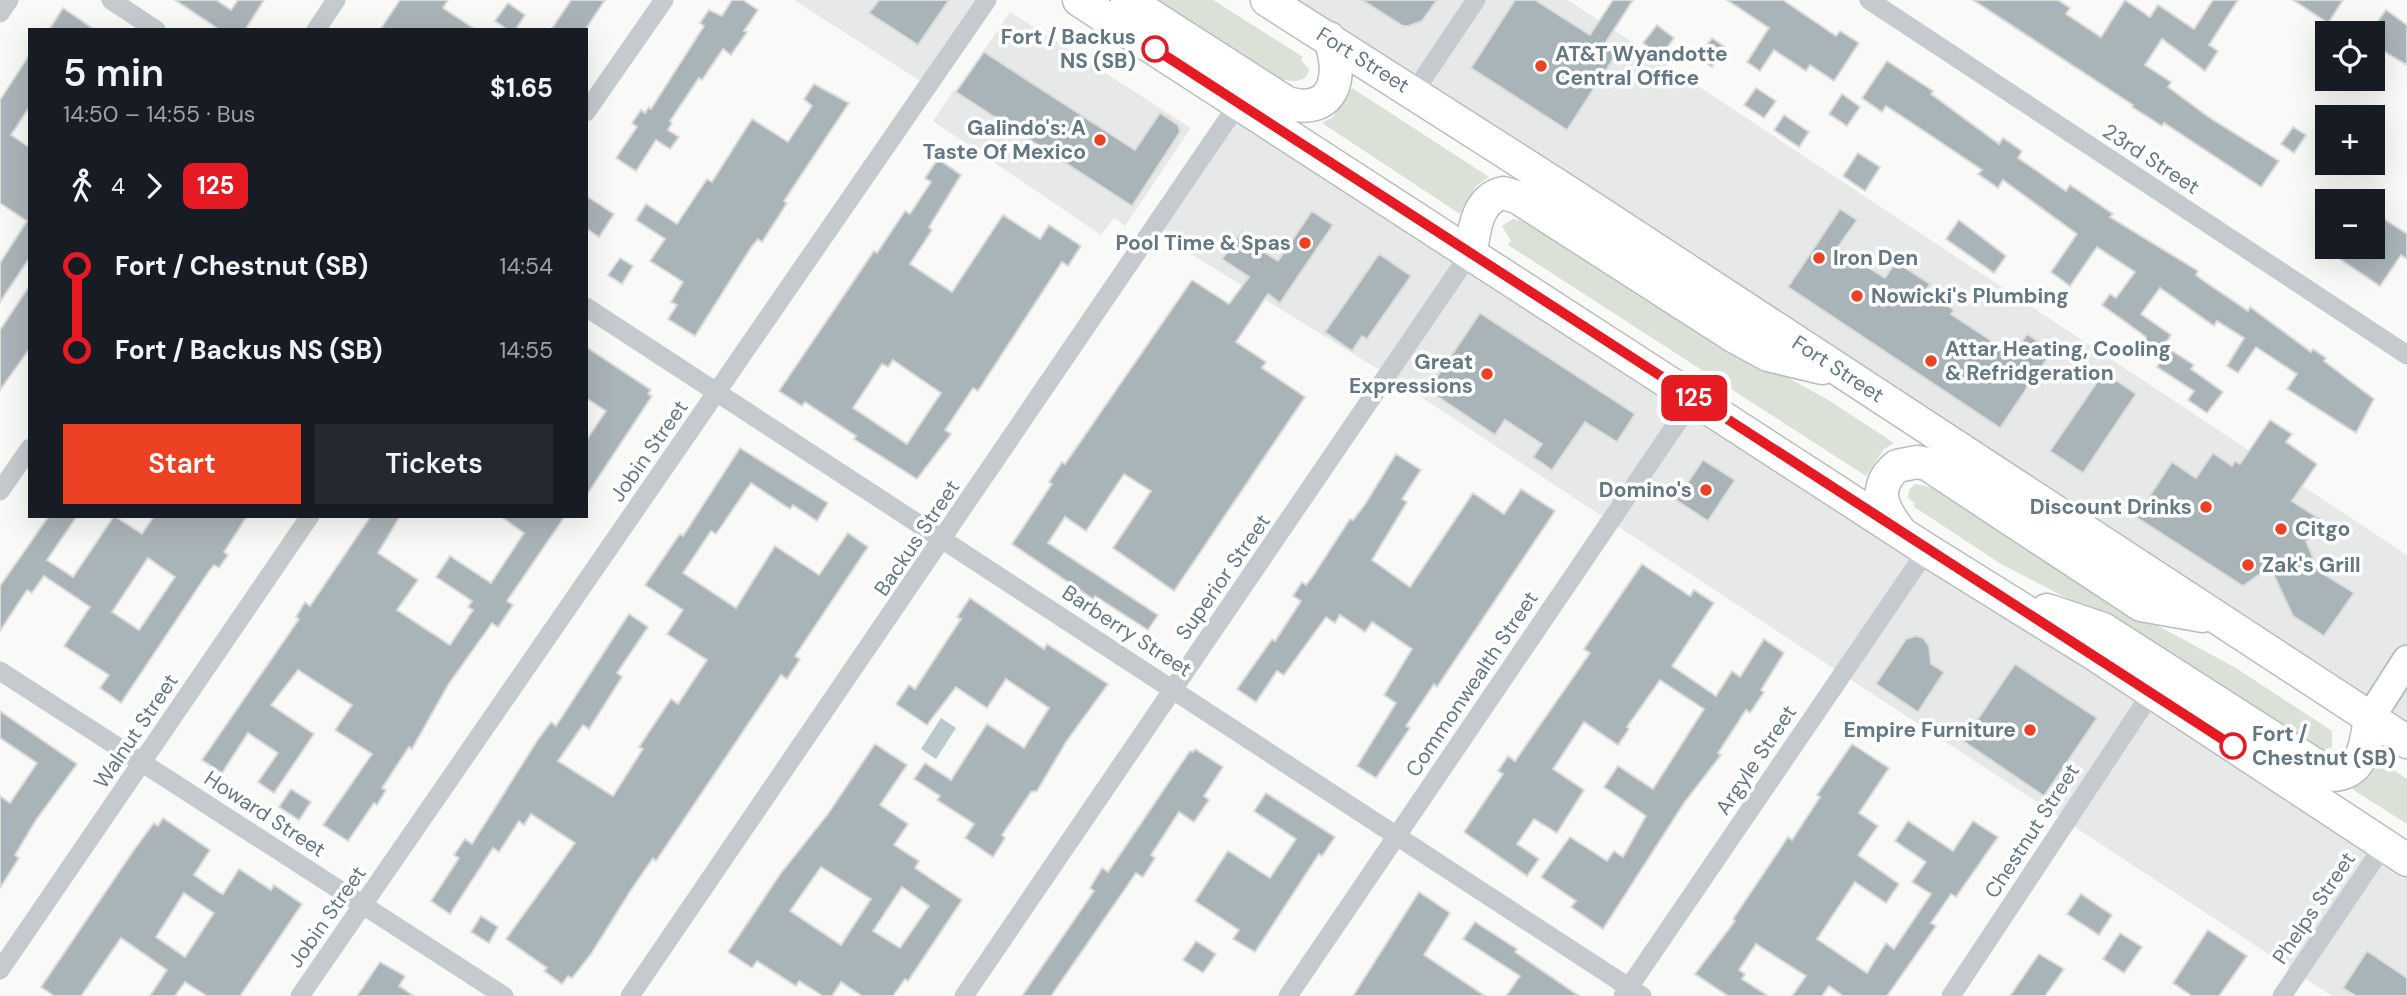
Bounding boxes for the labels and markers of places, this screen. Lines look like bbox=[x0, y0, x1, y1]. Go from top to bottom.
place label: Fort / Backus NS (SB) bbox=[1001, 23, 1136, 75]
marker: Fort / Backus NS (SB) bbox=[1142, 36, 1168, 62]
place label: AT&T Wyandotte Central Office bbox=[1555, 40, 1728, 92]
marker: AT&T Wyandotte Central Office bbox=[1533, 58, 1549, 74]
place label: Galindo's: A Taste Of Mexico bbox=[923, 114, 1086, 166]
marker: Galindo's: A Taste Of Mexico bbox=[1092, 132, 1108, 148]
place label: Pool Time & Spas bbox=[1116, 229, 1291, 257]
marker: Pool Time & Spas bbox=[1297, 235, 1313, 251]
place label: Iron Den bbox=[1833, 244, 1918, 272]
marker: Iron Den bbox=[1811, 250, 1827, 266]
place label: Nowicki's Plumbing bbox=[1871, 282, 2069, 310]
marker: Nowicki's Plumbing bbox=[1849, 288, 1865, 304]
place label: Attar Heating, Cooling & Refridgeration bbox=[1945, 335, 2171, 387]
place label: Great Expressions bbox=[1349, 348, 1473, 400]
marker: Attar Heating, Cooling & Refridgeration bbox=[1923, 353, 1939, 369]
marker: Great Expressions bbox=[1479, 366, 1495, 382]
place label: Domino's bbox=[1599, 476, 1692, 504]
marker: Domino's bbox=[1698, 482, 1714, 498]
place label: Discount Drinks bbox=[2030, 493, 2192, 521]
marker: Discount Drinks bbox=[2198, 499, 2214, 515]
place label: Citgo bbox=[2295, 515, 2350, 543]
marker: Citgo bbox=[2273, 521, 2289, 537]
place label: Zak's Grill bbox=[2262, 551, 2361, 579]
marker: Zak's Grill bbox=[2240, 557, 2256, 573]
place label: Empire Furniture bbox=[1843, 716, 2016, 744]
place label: Fort / Chestnut (SB) bbox=[2252, 720, 2396, 772]
marker: Empire Furniture bbox=[2022, 722, 2038, 738]
marker: Fort / Chestnut (SB) bbox=[2220, 733, 2246, 759]

